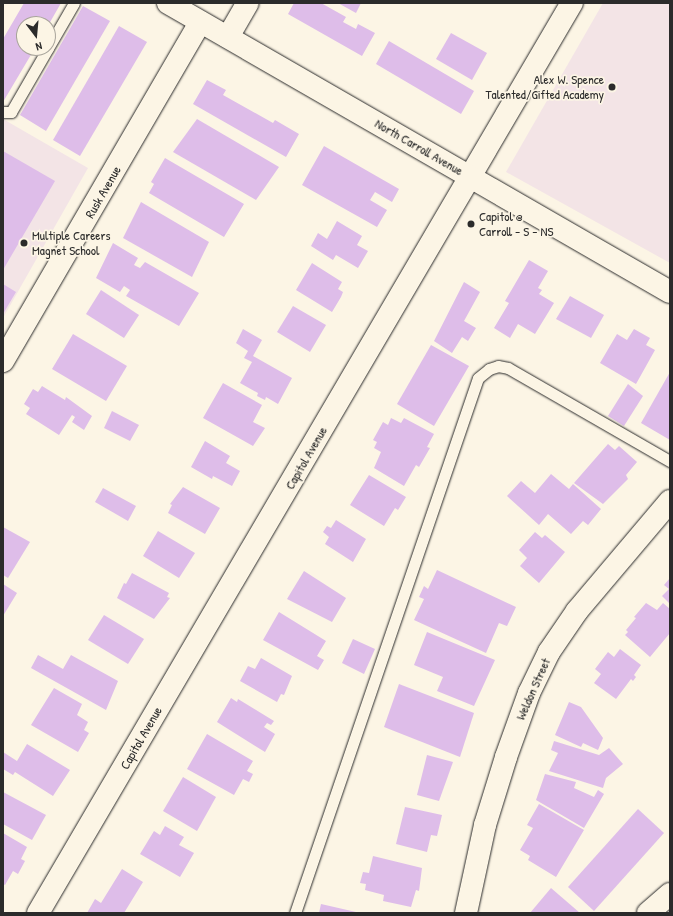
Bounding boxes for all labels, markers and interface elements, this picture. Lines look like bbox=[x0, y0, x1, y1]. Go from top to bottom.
north arrow bbox=[16, 16, 56, 56]
text: N bbox=[34, 39, 44, 54]
place label: Alex W. Spence Talented/Gifted Academy bbox=[486, 72, 604, 103]
marker: Alex W. Spence Talented/Gifted Academy bbox=[607, 82, 617, 92]
street label: North Carroll Avenue bbox=[372, 115, 466, 179]
street label: Rusk Avenue bbox=[82, 163, 124, 221]
place label: Capitol @ Carroll - S - NS bbox=[479, 209, 553, 240]
marker: Capitol @ Carroll - S - NS bbox=[466, 219, 476, 229]
place label: Multiple Careers Magnet School bbox=[32, 228, 111, 259]
marker: Multiple Careers Magnet School bbox=[19, 238, 29, 248]
street label: Capitol Avenue bbox=[282, 424, 330, 492]
street label: Weldon Street bbox=[512, 656, 554, 722]
street label: Capitol Avenue bbox=[117, 704, 165, 772]

